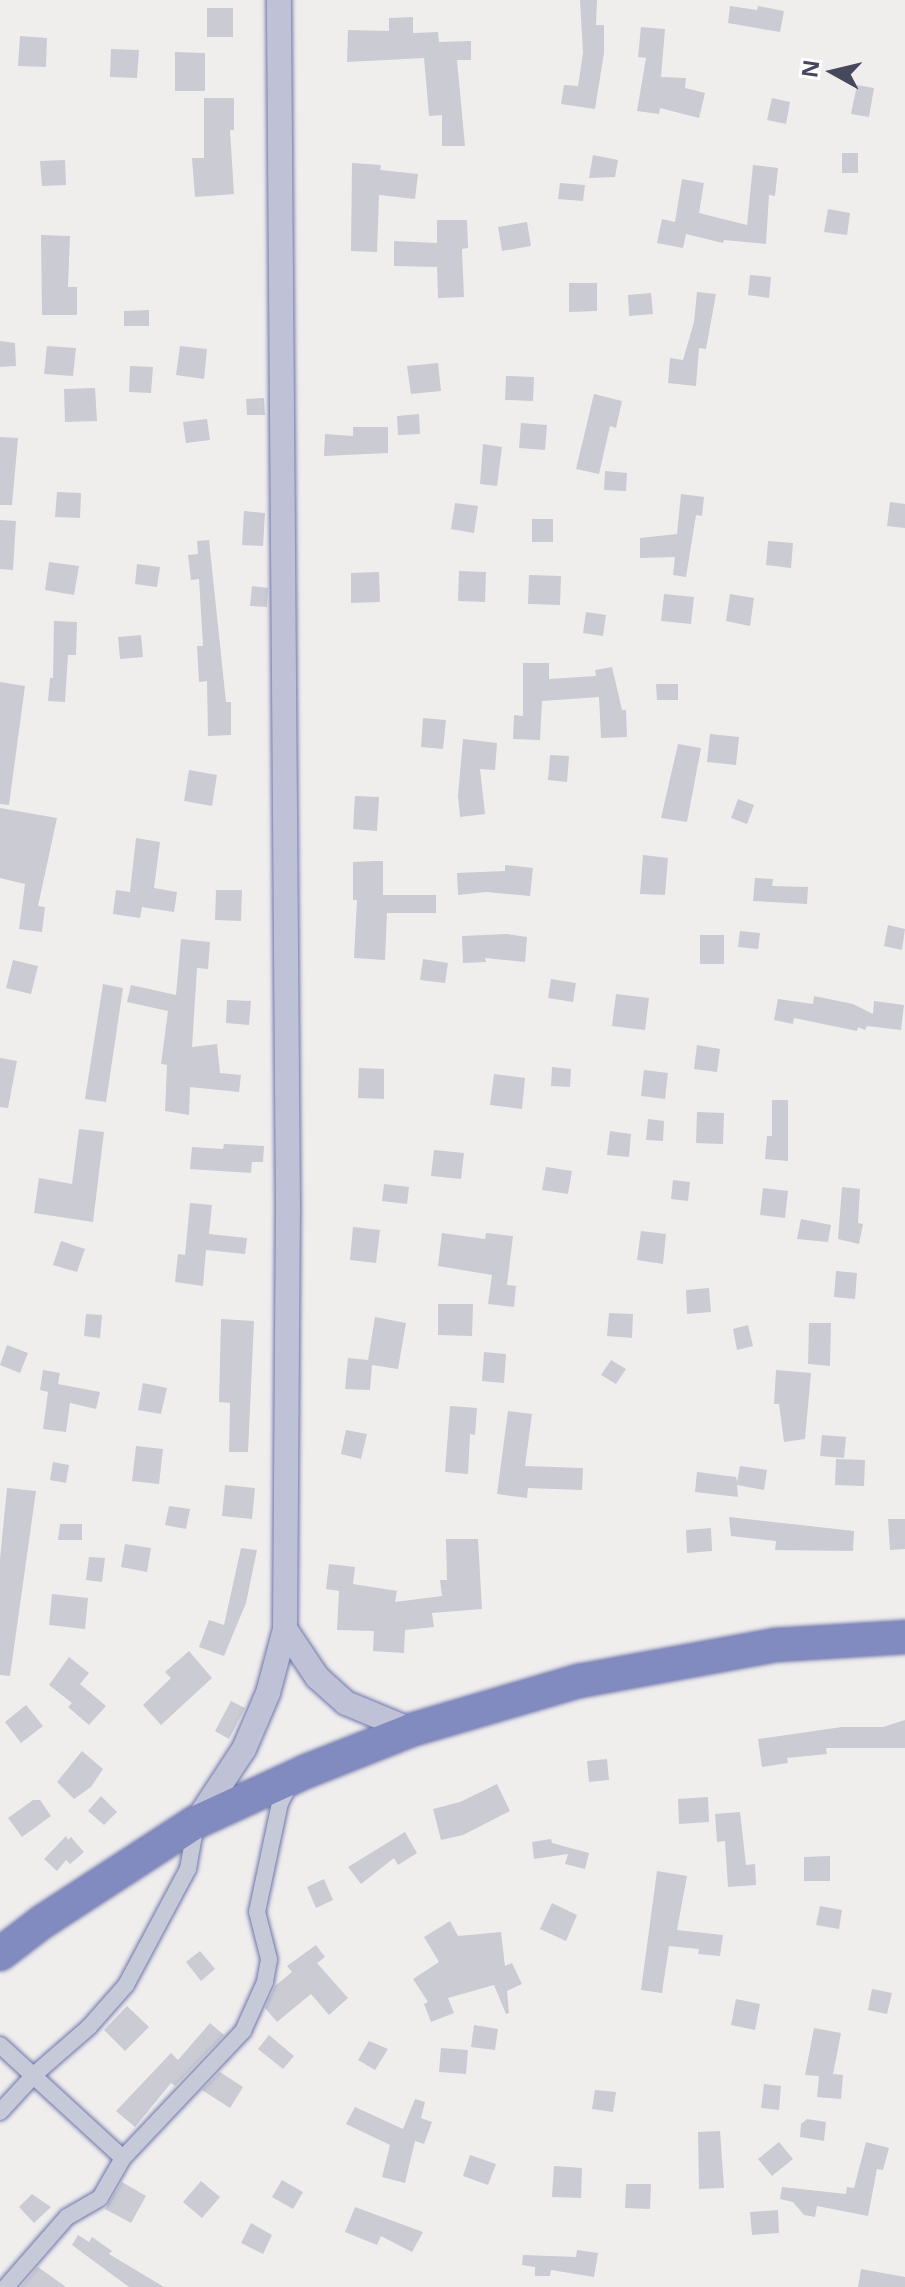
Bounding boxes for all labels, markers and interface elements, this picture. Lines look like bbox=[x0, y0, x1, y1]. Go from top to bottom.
north arrow bbox=[793, 32, 873, 112]
text: N bbox=[793, 58, 825, 80]

